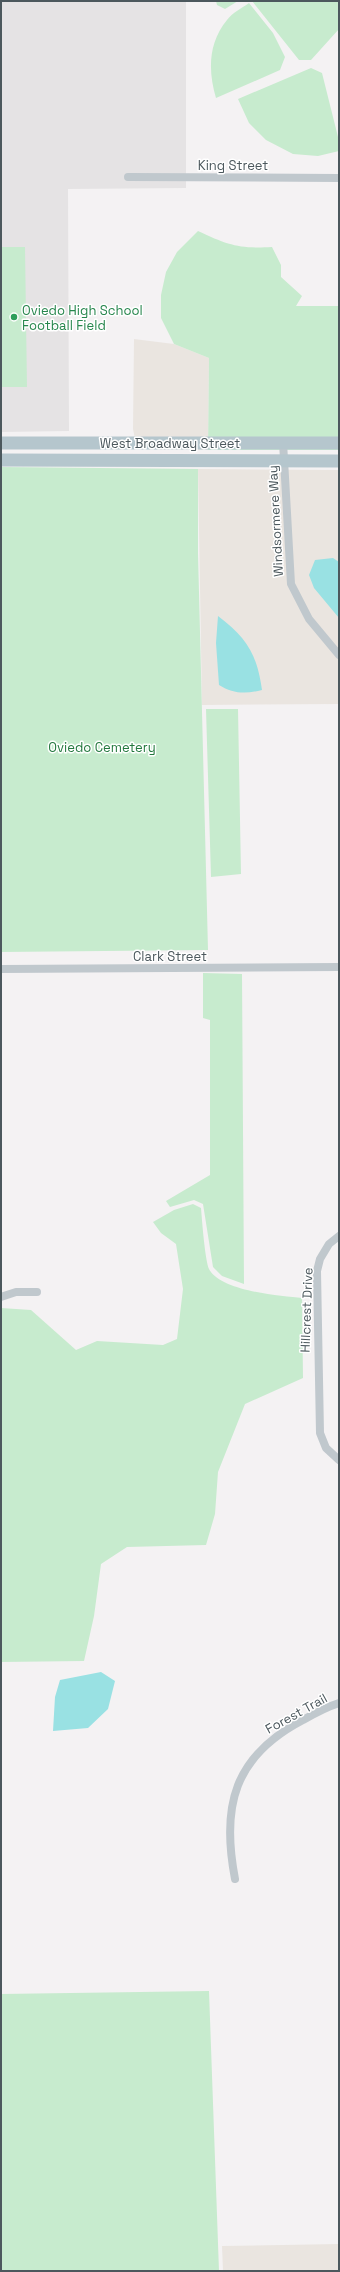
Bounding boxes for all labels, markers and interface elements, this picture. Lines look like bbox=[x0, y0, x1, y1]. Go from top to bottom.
street label: King Street bbox=[198, 157, 268, 174]
place label: Oviedo High School Football Field bbox=[22, 302, 143, 334]
marker: Oviedo High School Football Field bbox=[9, 312, 19, 322]
street label: West Broadway Street bbox=[100, 435, 240, 452]
street label: Windsormere Way bbox=[264, 465, 287, 577]
park label: Oviedo Cemetery bbox=[48, 739, 156, 756]
street label: Clark Street bbox=[133, 948, 207, 965]
street label: Hillcrest Drive bbox=[297, 1267, 316, 1353]
street label: Forest Trail bbox=[262, 1689, 330, 1737]

